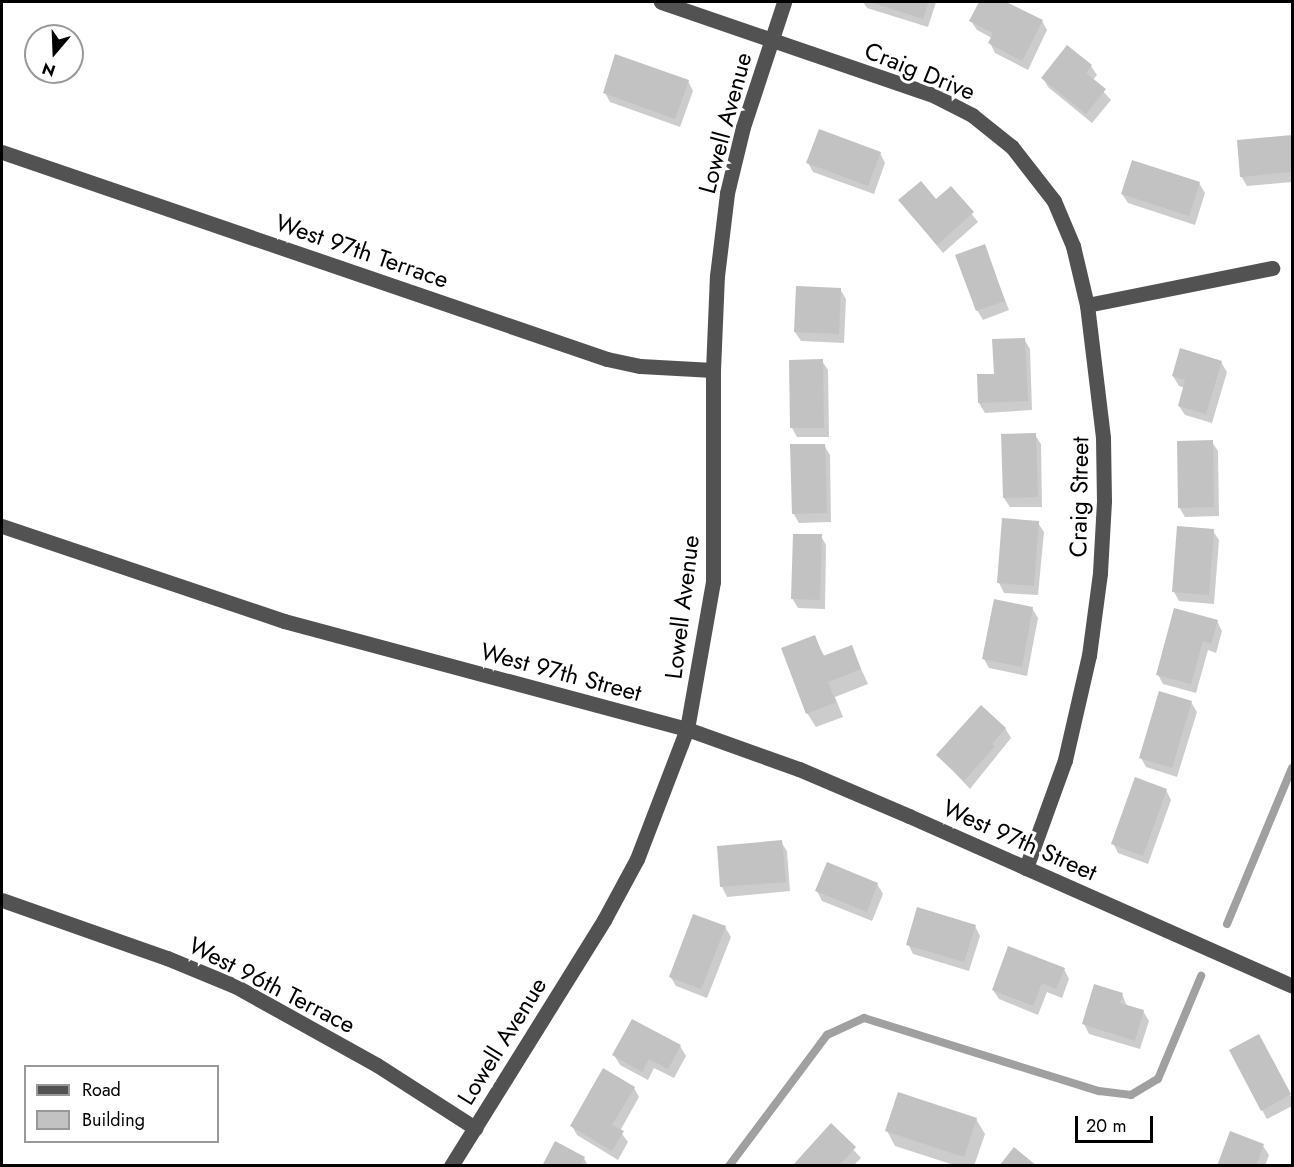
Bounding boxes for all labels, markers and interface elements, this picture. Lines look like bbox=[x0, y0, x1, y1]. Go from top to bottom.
north arrow bbox=[24, 24, 84, 84]
street label: Craig Drive bbox=[861, 36, 979, 106]
street label: Lowell Avenue bbox=[692, 49, 758, 197]
text: N bbox=[39, 57, 58, 83]
street label: West 97th Terrace bbox=[272, 208, 452, 294]
street label: Craig Street bbox=[1064, 436, 1094, 558]
street label: Lowell Avenue bbox=[659, 533, 705, 681]
street label: West 97th Street bbox=[477, 637, 645, 707]
street label: West 97th Street bbox=[939, 793, 1101, 887]
street label: West 96th Terrace bbox=[184, 931, 360, 1039]
street label: Lowell Avenue bbox=[451, 972, 553, 1110]
legend bbox=[24, 1065, 219, 1143]
text: Road bbox=[82, 1077, 121, 1103]
scale bar bbox=[1078, 1104, 1156, 1142]
text: Building bbox=[82, 1107, 145, 1133]
text: 20 m bbox=[1086, 1113, 1126, 1139]

